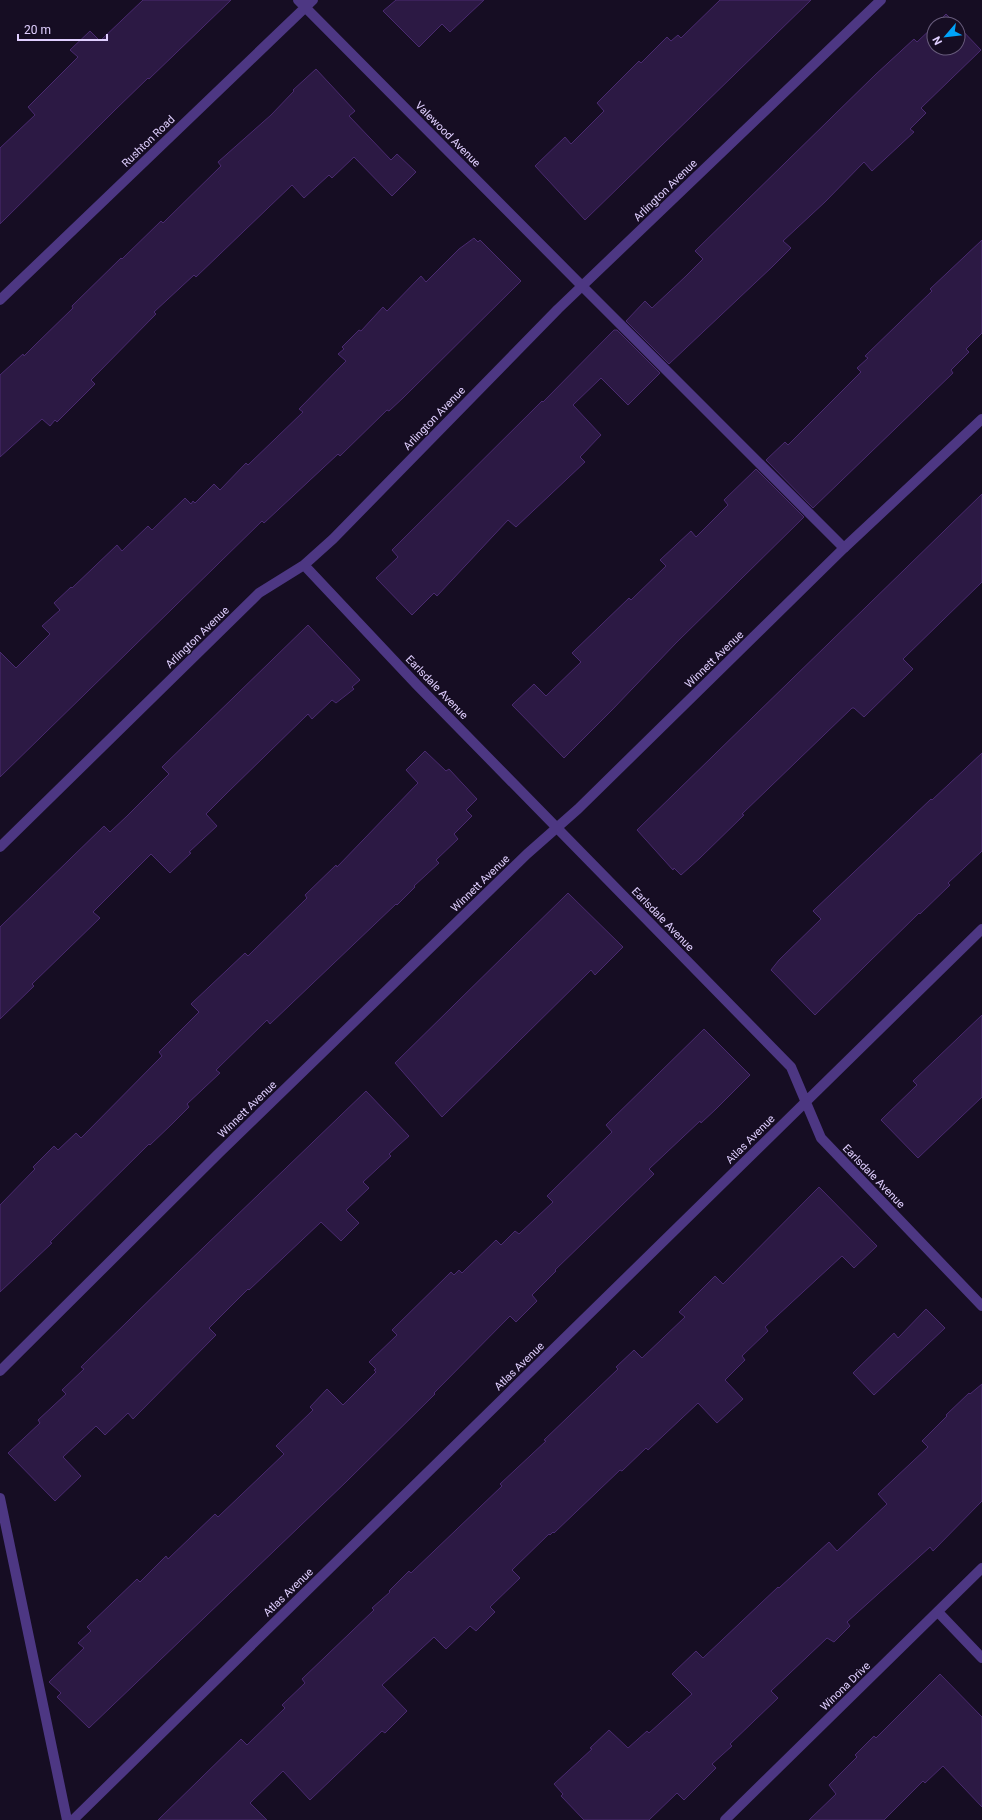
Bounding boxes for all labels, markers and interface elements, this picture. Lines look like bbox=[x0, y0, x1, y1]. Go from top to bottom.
scale bar bbox=[18, 16, 107, 42]
north arrow bbox=[926, 16, 966, 56]
text: 20 m bbox=[24, 23, 51, 37]
text: N bbox=[930, 34, 945, 47]
street label: Valewood Avenue bbox=[412, 99, 483, 170]
street label: Rushton Road bbox=[119, 113, 177, 170]
street label: Arlington Avenue bbox=[631, 157, 700, 224]
street label: Arlington Avenue bbox=[401, 384, 468, 453]
street label: Arlington Avenue bbox=[163, 604, 232, 671]
street label: Winnett Avenue bbox=[682, 628, 746, 691]
street label: Earlsdale Avenue bbox=[403, 653, 471, 722]
street label: Winnett Avenue bbox=[448, 852, 512, 915]
street label: Earlsdale Avenue bbox=[629, 885, 697, 954]
street label: Winnett Avenue bbox=[215, 1078, 279, 1141]
street label: Atlas Avenue bbox=[723, 1112, 778, 1166]
street label: Earlsdale Avenue bbox=[840, 1142, 908, 1211]
street label: Atlas Avenue bbox=[492, 1339, 547, 1393]
street label: Atlas Avenue bbox=[261, 1565, 316, 1619]
street label: Winona Drive bbox=[818, 1659, 873, 1713]

